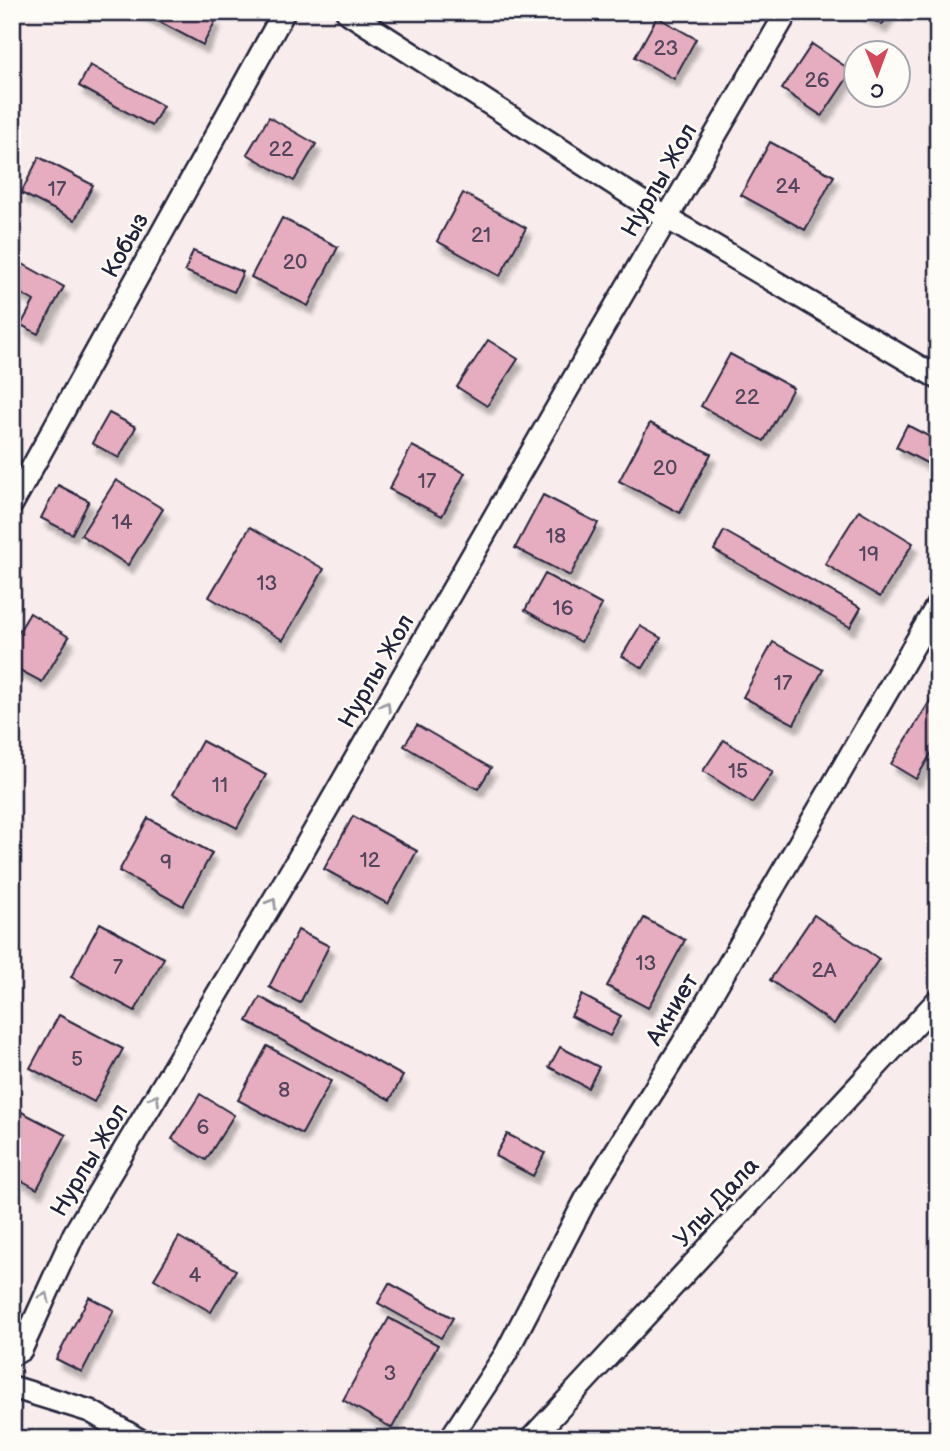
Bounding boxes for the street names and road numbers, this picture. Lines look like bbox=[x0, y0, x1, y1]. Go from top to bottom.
street label: Нурлы Жол bbox=[615, 118, 704, 242]
street label: Кобыз bbox=[96, 208, 155, 283]
street label: Нурлы Жол bbox=[332, 609, 421, 733]
street label: Акниет bbox=[639, 968, 705, 1051]
street label: Нурлы Жол bbox=[44, 1099, 134, 1222]
street label: Улы Дала bbox=[668, 1151, 765, 1253]

